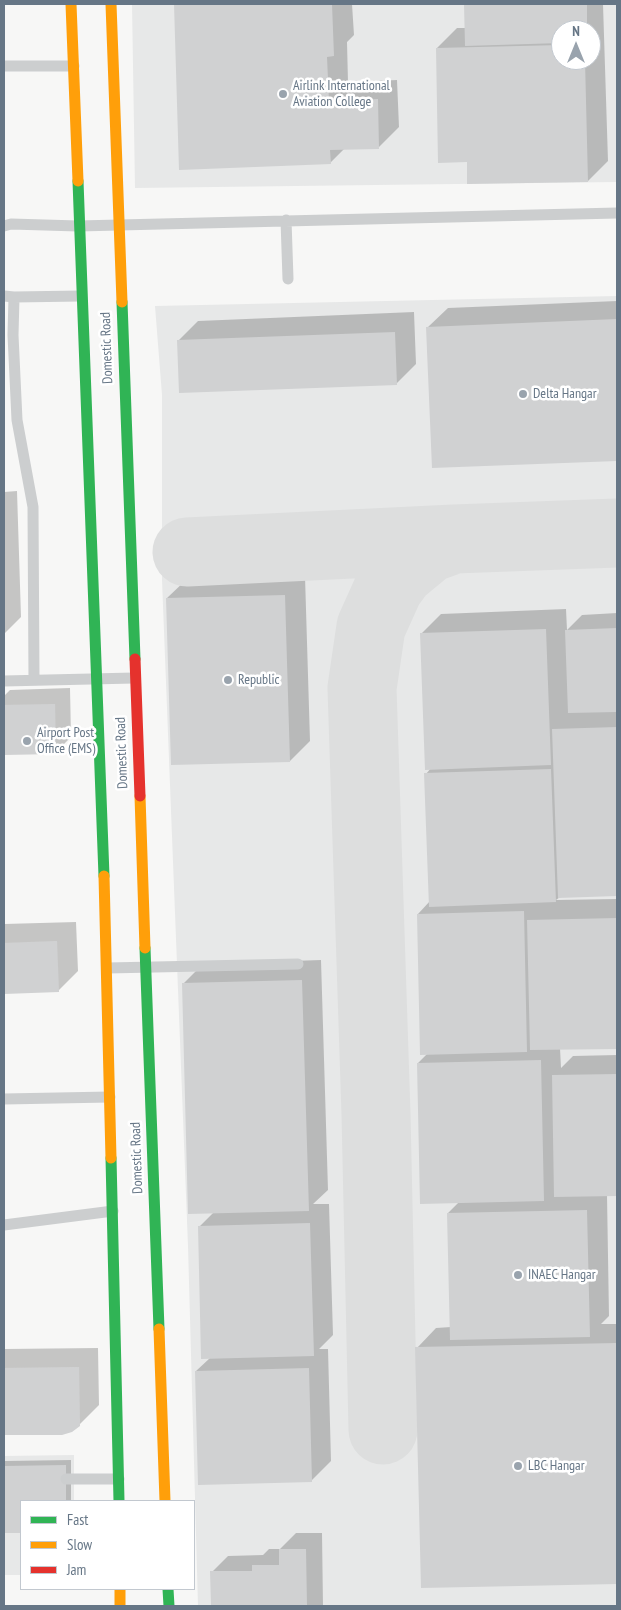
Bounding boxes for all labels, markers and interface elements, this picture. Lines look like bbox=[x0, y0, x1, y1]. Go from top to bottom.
north arrow bbox=[551, 20, 601, 70]
text: N bbox=[572, 22, 580, 40]
place label: Airlink International Aviation College bbox=[293, 78, 390, 110]
marker: Airlink International Aviation College bbox=[277, 88, 289, 100]
street label: Domestic Road bbox=[97, 312, 117, 384]
place label: Delta Hangar bbox=[533, 386, 597, 402]
marker: Delta Hangar bbox=[517, 388, 529, 400]
place label: Republic bbox=[238, 672, 279, 688]
marker: Republic bbox=[222, 674, 234, 686]
street label: Domestic Road bbox=[112, 717, 132, 789]
place label: Airport Post Office (EMS) bbox=[37, 725, 95, 758]
marker: Airport Post Office (EMS) bbox=[21, 735, 33, 747]
street label: Domestic Road bbox=[127, 1122, 147, 1194]
place label: INAEC Hangar bbox=[528, 1267, 596, 1283]
marker: INAEC Hangar bbox=[512, 1269, 524, 1281]
place label: LBC Hangar bbox=[528, 1458, 585, 1474]
marker: LBC Hangar bbox=[512, 1460, 524, 1472]
legend bbox=[20, 1500, 195, 1590]
text: Fast bbox=[67, 1510, 88, 1529]
text: Slow bbox=[67, 1535, 92, 1554]
text: Jam bbox=[67, 1560, 86, 1579]

